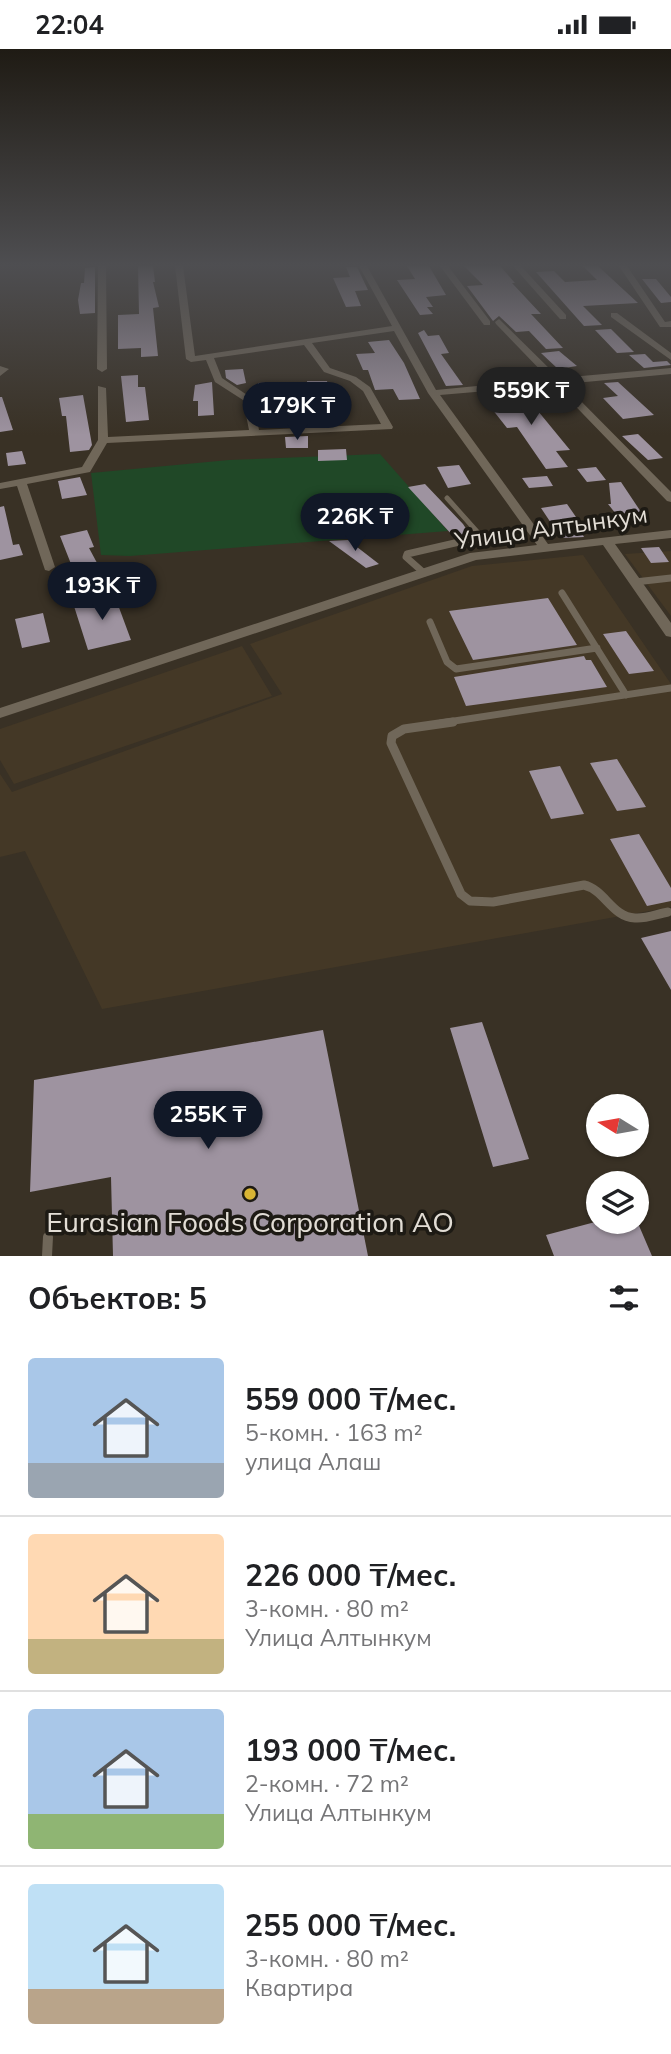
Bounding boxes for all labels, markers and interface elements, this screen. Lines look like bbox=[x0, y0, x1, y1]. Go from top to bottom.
text: 22:04 bbox=[35, 8, 104, 41]
pin: 559K ₸ bbox=[474, 367, 588, 427]
text: 559K ₸ bbox=[493, 375, 569, 404]
pin: 179K ₸ bbox=[240, 383, 354, 442]
text: 179K ₸ bbox=[259, 390, 335, 419]
pin: 226K ₸ bbox=[298, 493, 412, 553]
street label: Улица Алтынкум bbox=[451, 499, 649, 556]
text: 226K ₸ bbox=[317, 501, 393, 530]
pin: 193K ₸ bbox=[45, 563, 159, 622]
text: 193K ₸ bbox=[64, 570, 140, 599]
pin: 255K ₸ bbox=[151, 1091, 265, 1151]
north arrow bbox=[586, 1094, 649, 1157]
map controls bbox=[586, 1094, 649, 1234]
text: 255K ₸ bbox=[170, 1099, 246, 1128]
button: layers bbox=[586, 1171, 649, 1234]
marker: Eurasian Foods Corporation AO bbox=[242, 1186, 258, 1202]
place label: Eurasian Foods Corporation AO bbox=[46, 1204, 454, 1239]
text: Объектов: 5 bbox=[28, 1279, 207, 1317]
icon: filters bbox=[605, 1279, 643, 1317]
text: 559 000 ₸/мес. bbox=[245, 1380, 456, 1418]
icon: home bbox=[84, 1386, 168, 1470]
text: 5-комн. · 163 m² bbox=[245, 1418, 423, 1447]
text: улица Алаш bbox=[245, 1447, 381, 1476]
text: 226 000 ₸/мес. bbox=[245, 1556, 456, 1594]
icon: home bbox=[84, 1562, 168, 1646]
text: 3-комн. · 80 m² bbox=[245, 1594, 409, 1623]
text: Улица Алтынкум bbox=[245, 1623, 432, 1652]
text: 193 000 ₸/мес. bbox=[245, 1731, 456, 1769]
icon: home bbox=[84, 1737, 168, 1821]
text: 2-комн. · 72 m² bbox=[245, 1769, 409, 1798]
text: Улица Алтынкум bbox=[245, 1798, 432, 1827]
text: 255 000 ₸/мес. bbox=[245, 1906, 456, 1944]
icon: home bbox=[84, 1912, 168, 1996]
text: 3-комн. · 80 m² bbox=[245, 1944, 409, 1973]
text: Квартира bbox=[245, 1973, 353, 2002]

